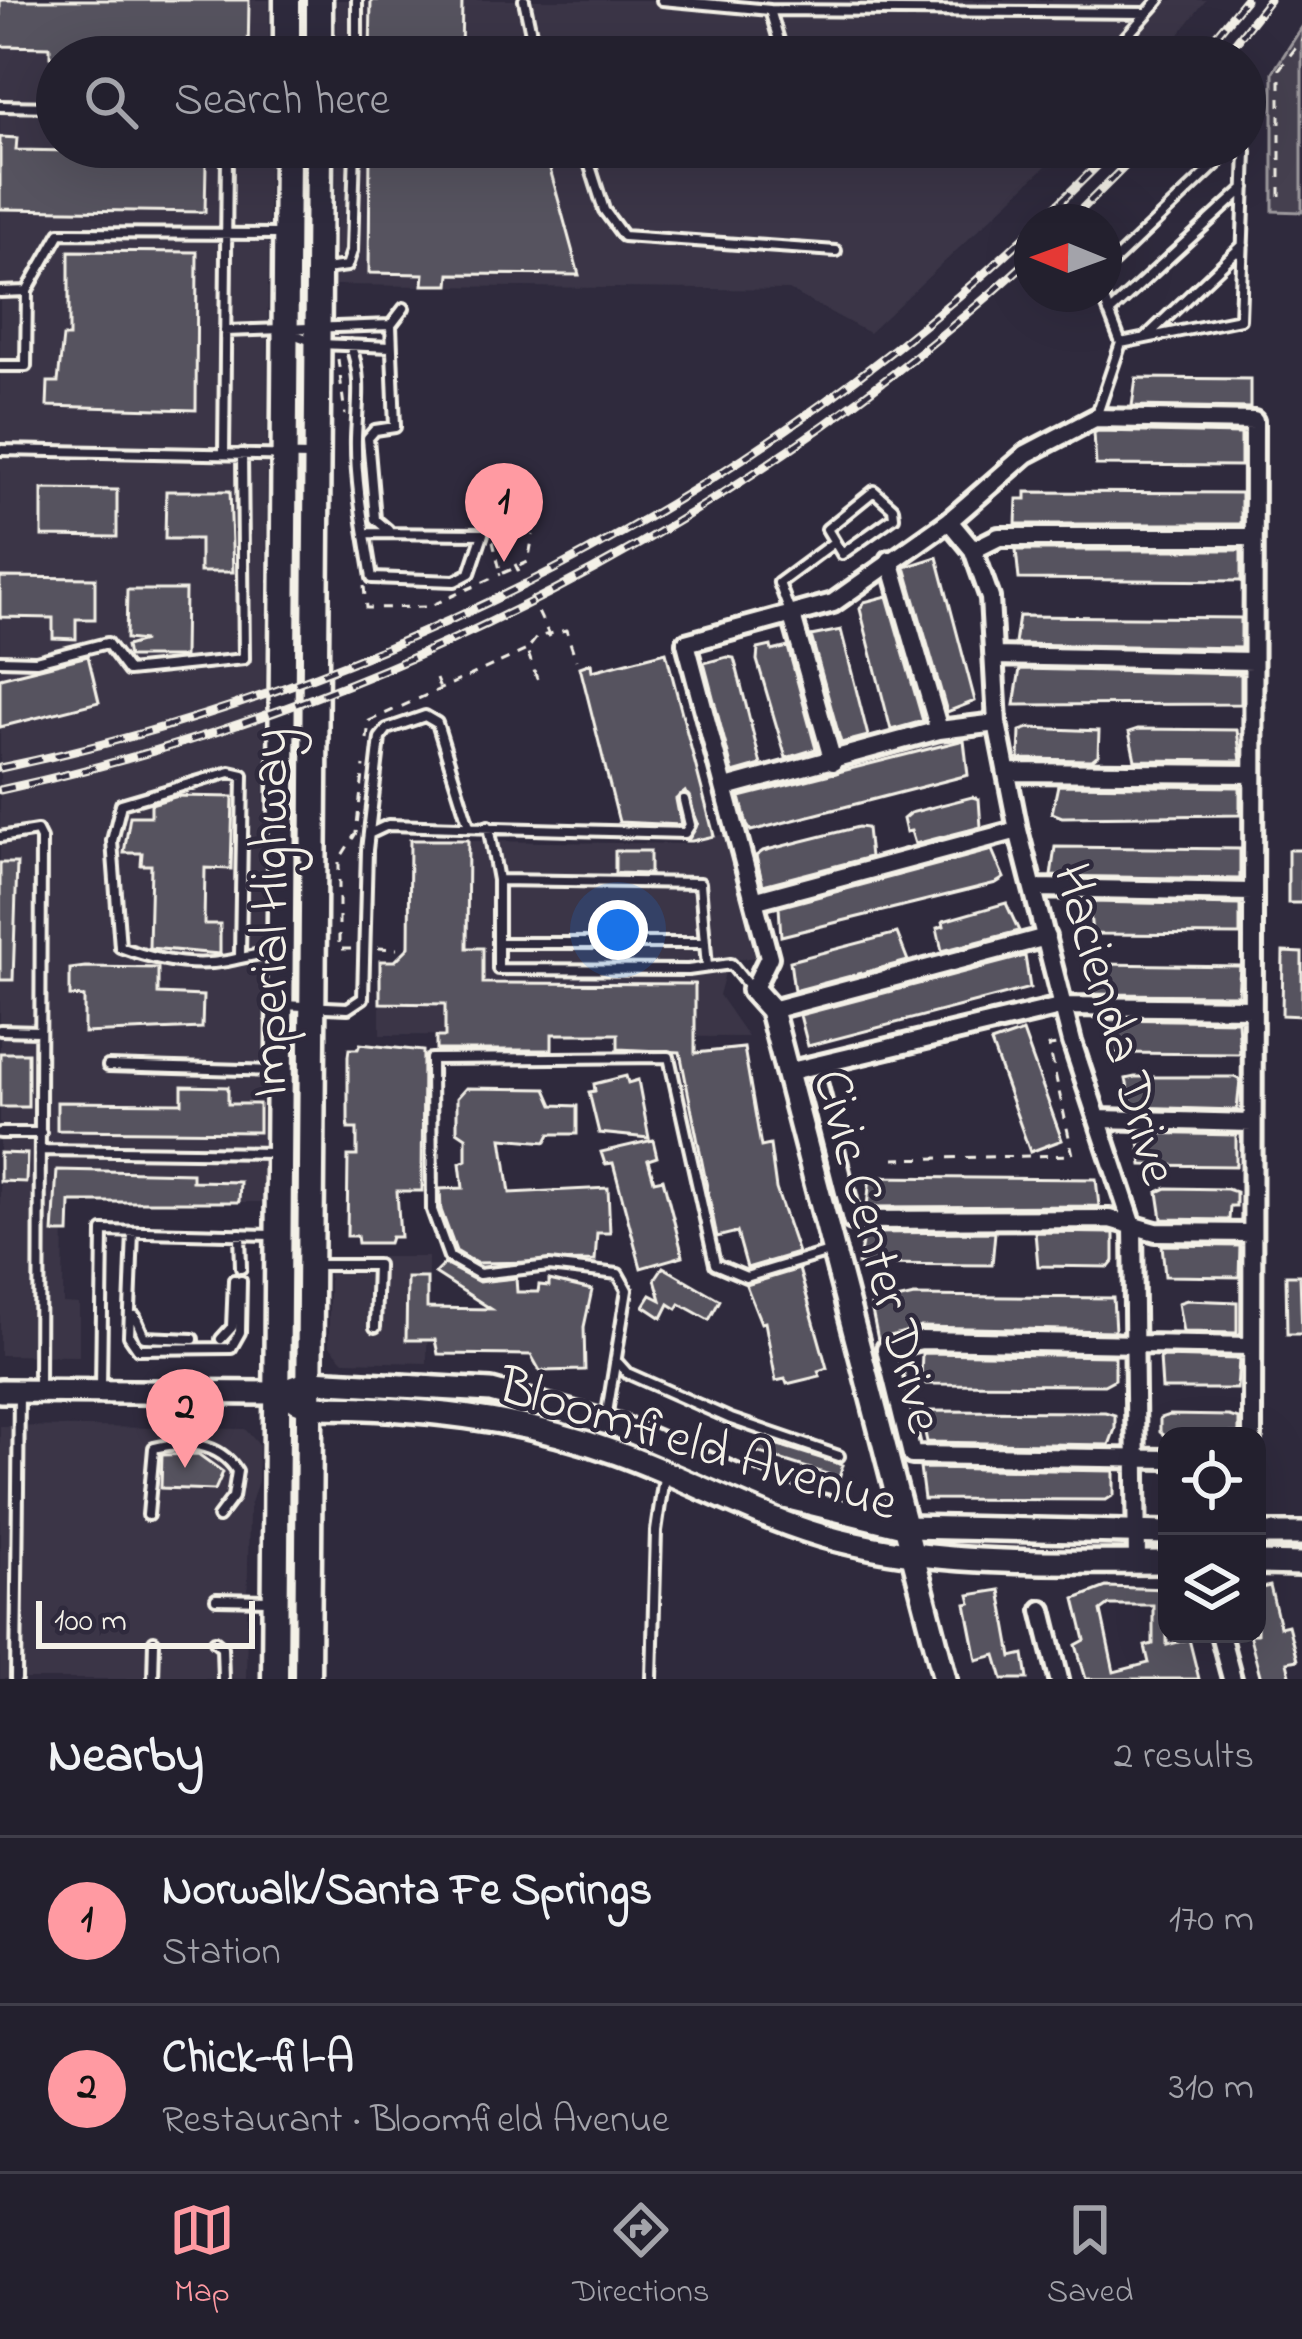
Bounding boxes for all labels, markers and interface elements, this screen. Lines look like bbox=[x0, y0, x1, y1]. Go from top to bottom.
search box bbox=[36, 36, 1266, 168]
icon: search bbox=[78, 69, 144, 135]
text: Search here bbox=[174, 69, 390, 135]
north arrow bbox=[1014, 204, 1122, 312]
pin: 1 bbox=[465, 463, 543, 562]
street label: Imperial Highway bbox=[234, 728, 313, 1098]
street label: Hacienda Drive bbox=[1029, 855, 1196, 1195]
your location bbox=[588, 900, 648, 960]
street label: Civic Center Drive bbox=[789, 1061, 961, 1443]
street label: Bloomfield Avenue bbox=[486, 1348, 907, 1545]
pin: 2 bbox=[146, 1369, 224, 1468]
map controls bbox=[1158, 1427, 1266, 1643]
button: locate bbox=[1158, 1427, 1266, 1535]
button: layers bbox=[1158, 1535, 1266, 1643]
scale bar bbox=[36, 1595, 255, 1648]
text: 100 m bbox=[54, 1598, 127, 1646]
text: Nearby bbox=[48, 1720, 204, 1795]
text: 2 results bbox=[1114, 1729, 1254, 1786]
text: Norwalk/Santa Fe Springs bbox=[162, 1859, 652, 1925]
text: 1 bbox=[81, 1892, 93, 1949]
text: 170 m bbox=[1169, 1892, 1254, 1949]
text: Station bbox=[162, 1925, 281, 1982]
text: Chick-fil-A bbox=[162, 2027, 354, 2093]
text: 2 bbox=[77, 2060, 97, 2117]
text: 310 m bbox=[1169, 2060, 1254, 2117]
text: Restaurant · Bloomfield Avenue bbox=[162, 2093, 669, 2150]
tab: Map bbox=[169, 2197, 235, 2317]
tab: Directions bbox=[572, 2197, 710, 2317]
tab: Saved bbox=[1047, 2197, 1133, 2317]

